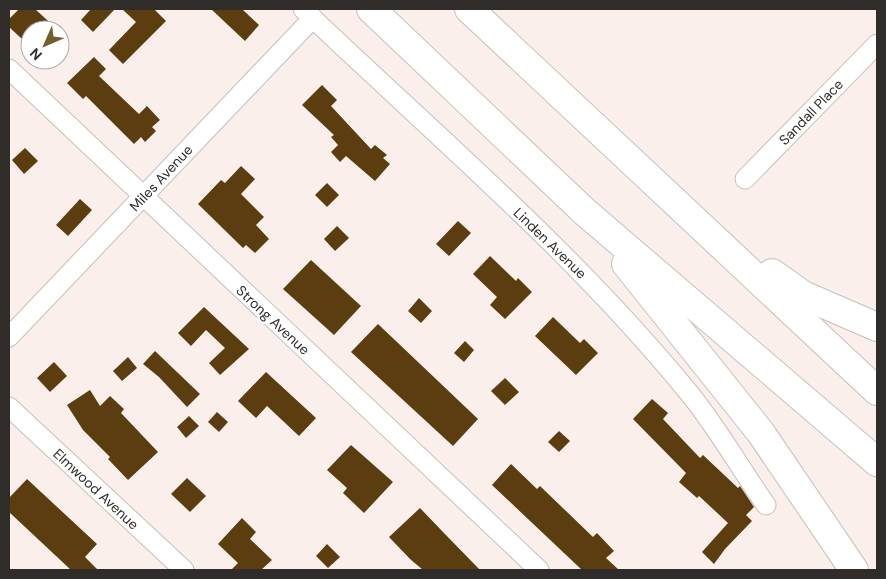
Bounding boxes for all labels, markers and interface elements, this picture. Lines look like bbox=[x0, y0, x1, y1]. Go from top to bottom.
north arrow bbox=[20, 20, 70, 70]
text: N bbox=[26, 44, 46, 64]
street label: Sandall Place bbox=[775, 75, 847, 149]
street label: Miles Avenue bbox=[126, 141, 196, 215]
street label: Linden Avenue bbox=[510, 204, 590, 282]
street label: Strong Avenue bbox=[232, 281, 314, 359]
street label: Elmwood Avenue bbox=[49, 445, 143, 533]

